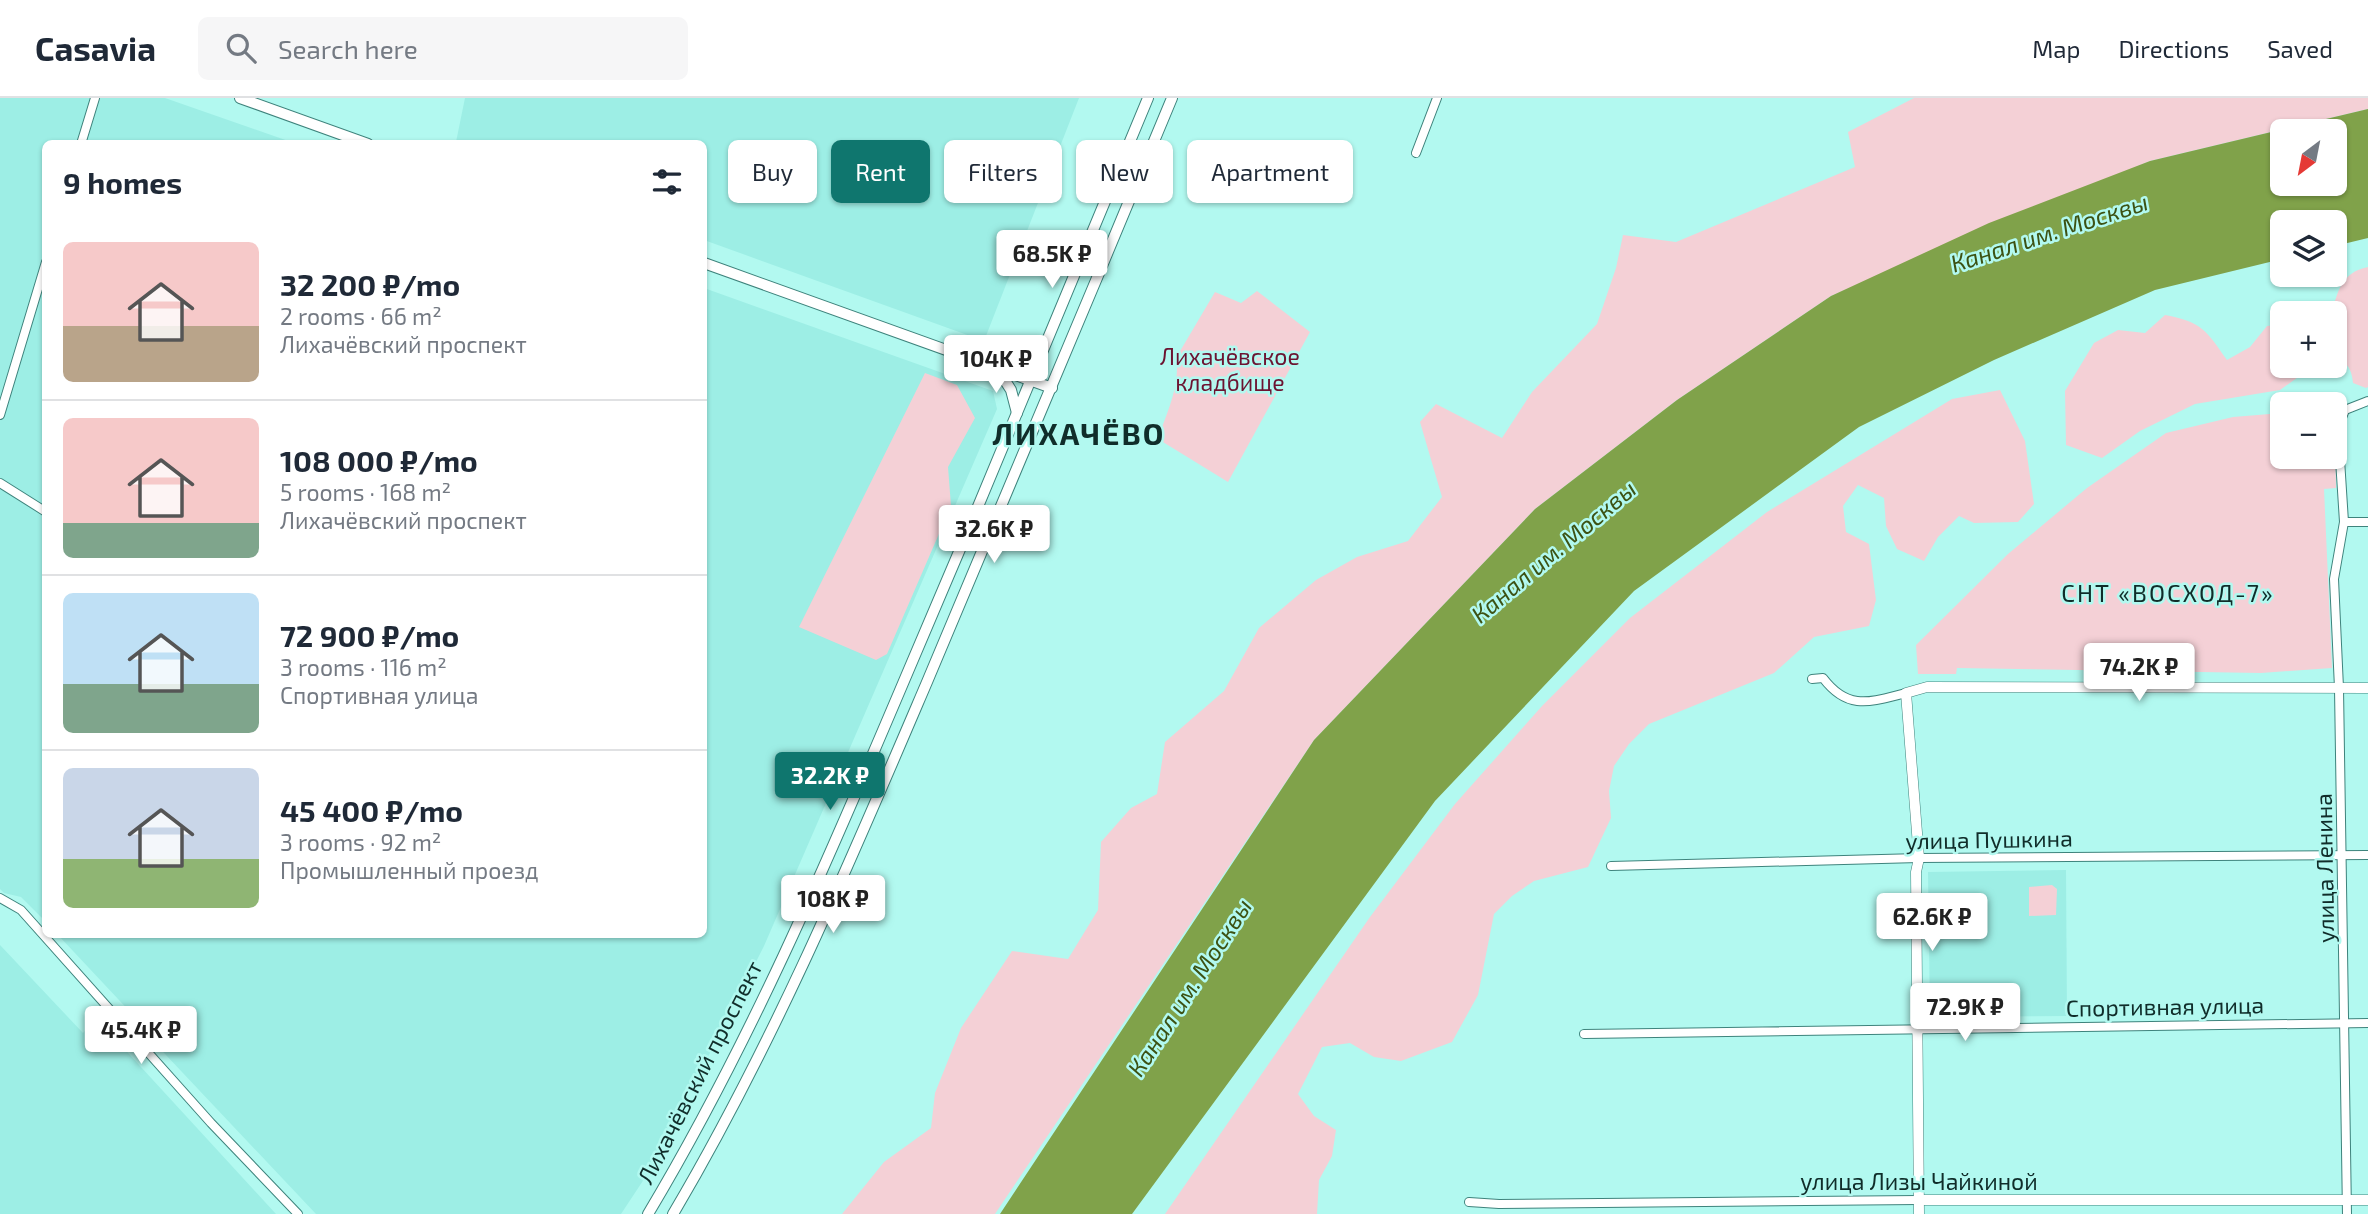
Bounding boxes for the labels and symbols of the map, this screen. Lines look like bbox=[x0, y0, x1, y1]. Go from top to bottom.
north arrow bbox=[2270, 119, 2347, 196]
water label: Канал им. Москвы bbox=[1947, 186, 2151, 278]
pin: 68.5K ₽ bbox=[987, 230, 1117, 290]
pin: 104K ₽ bbox=[939, 336, 1053, 395]
park label: Лихачёвское кладбище bbox=[1160, 342, 1300, 396]
district label: ЛИХАЧЁВО bbox=[993, 415, 1165, 451]
water label: Канал им. Москвы bbox=[1465, 474, 1641, 628]
pin: 32.6K ₽ bbox=[929, 505, 1059, 565]
district label: СНТ «ВОСХОД-7» bbox=[2061, 578, 2275, 607]
pin: 74.2K ₽ bbox=[2074, 644, 2204, 703]
pin: 32.2K ₽ bbox=[765, 752, 895, 812]
street label: улица Ленина bbox=[2309, 793, 2340, 943]
street label: улица Пушкина bbox=[1905, 824, 2073, 855]
pin: 108K ₽ bbox=[776, 876, 890, 935]
water label: Канал им. Москвы bbox=[1121, 893, 1257, 1081]
pin: 62.6K ₽ bbox=[1867, 894, 1997, 953]
street label: Лихачёвский проспект bbox=[630, 956, 768, 1188]
pin: 72.9K ₽ bbox=[1900, 984, 2030, 1043]
street label: Спортивная улица bbox=[2066, 990, 2264, 1023]
pin: 45.4K ₽ bbox=[76, 1006, 206, 1066]
street label: улица Лизы Чайкиной bbox=[1800, 1167, 2038, 1196]

